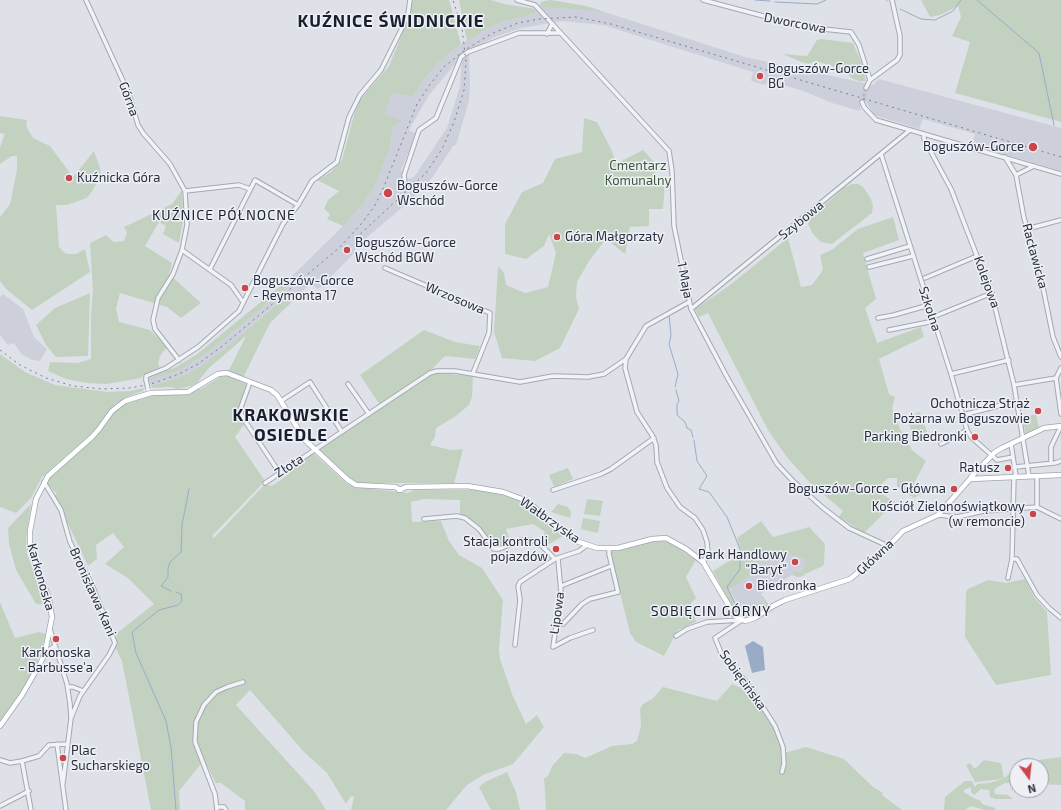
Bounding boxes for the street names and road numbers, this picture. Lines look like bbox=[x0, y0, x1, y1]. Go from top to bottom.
street label: Dworcowa bbox=[763, 9, 827, 37]
street label: Górna bbox=[116, 80, 142, 118]
street label: Szybowa bbox=[775, 197, 827, 243]
street label: Racławicka bbox=[1019, 222, 1051, 290]
street label: Kolejowa bbox=[970, 254, 1004, 310]
street label: 1 Maja bbox=[674, 260, 696, 300]
street label: Wrzosowa bbox=[423, 278, 487, 318]
street label: Szkolna bbox=[915, 285, 945, 333]
street label: Złota bbox=[272, 451, 306, 481]
street label: Wałbrzyska bbox=[517, 494, 583, 546]
street label: Główna bbox=[853, 536, 897, 578]
street label: Karkonoska bbox=[24, 542, 58, 612]
street label: Bronisława Kani bbox=[66, 545, 120, 639]
street label: Lipowa bbox=[546, 591, 568, 635]
street label: Sobięcińska bbox=[716, 647, 770, 713]

